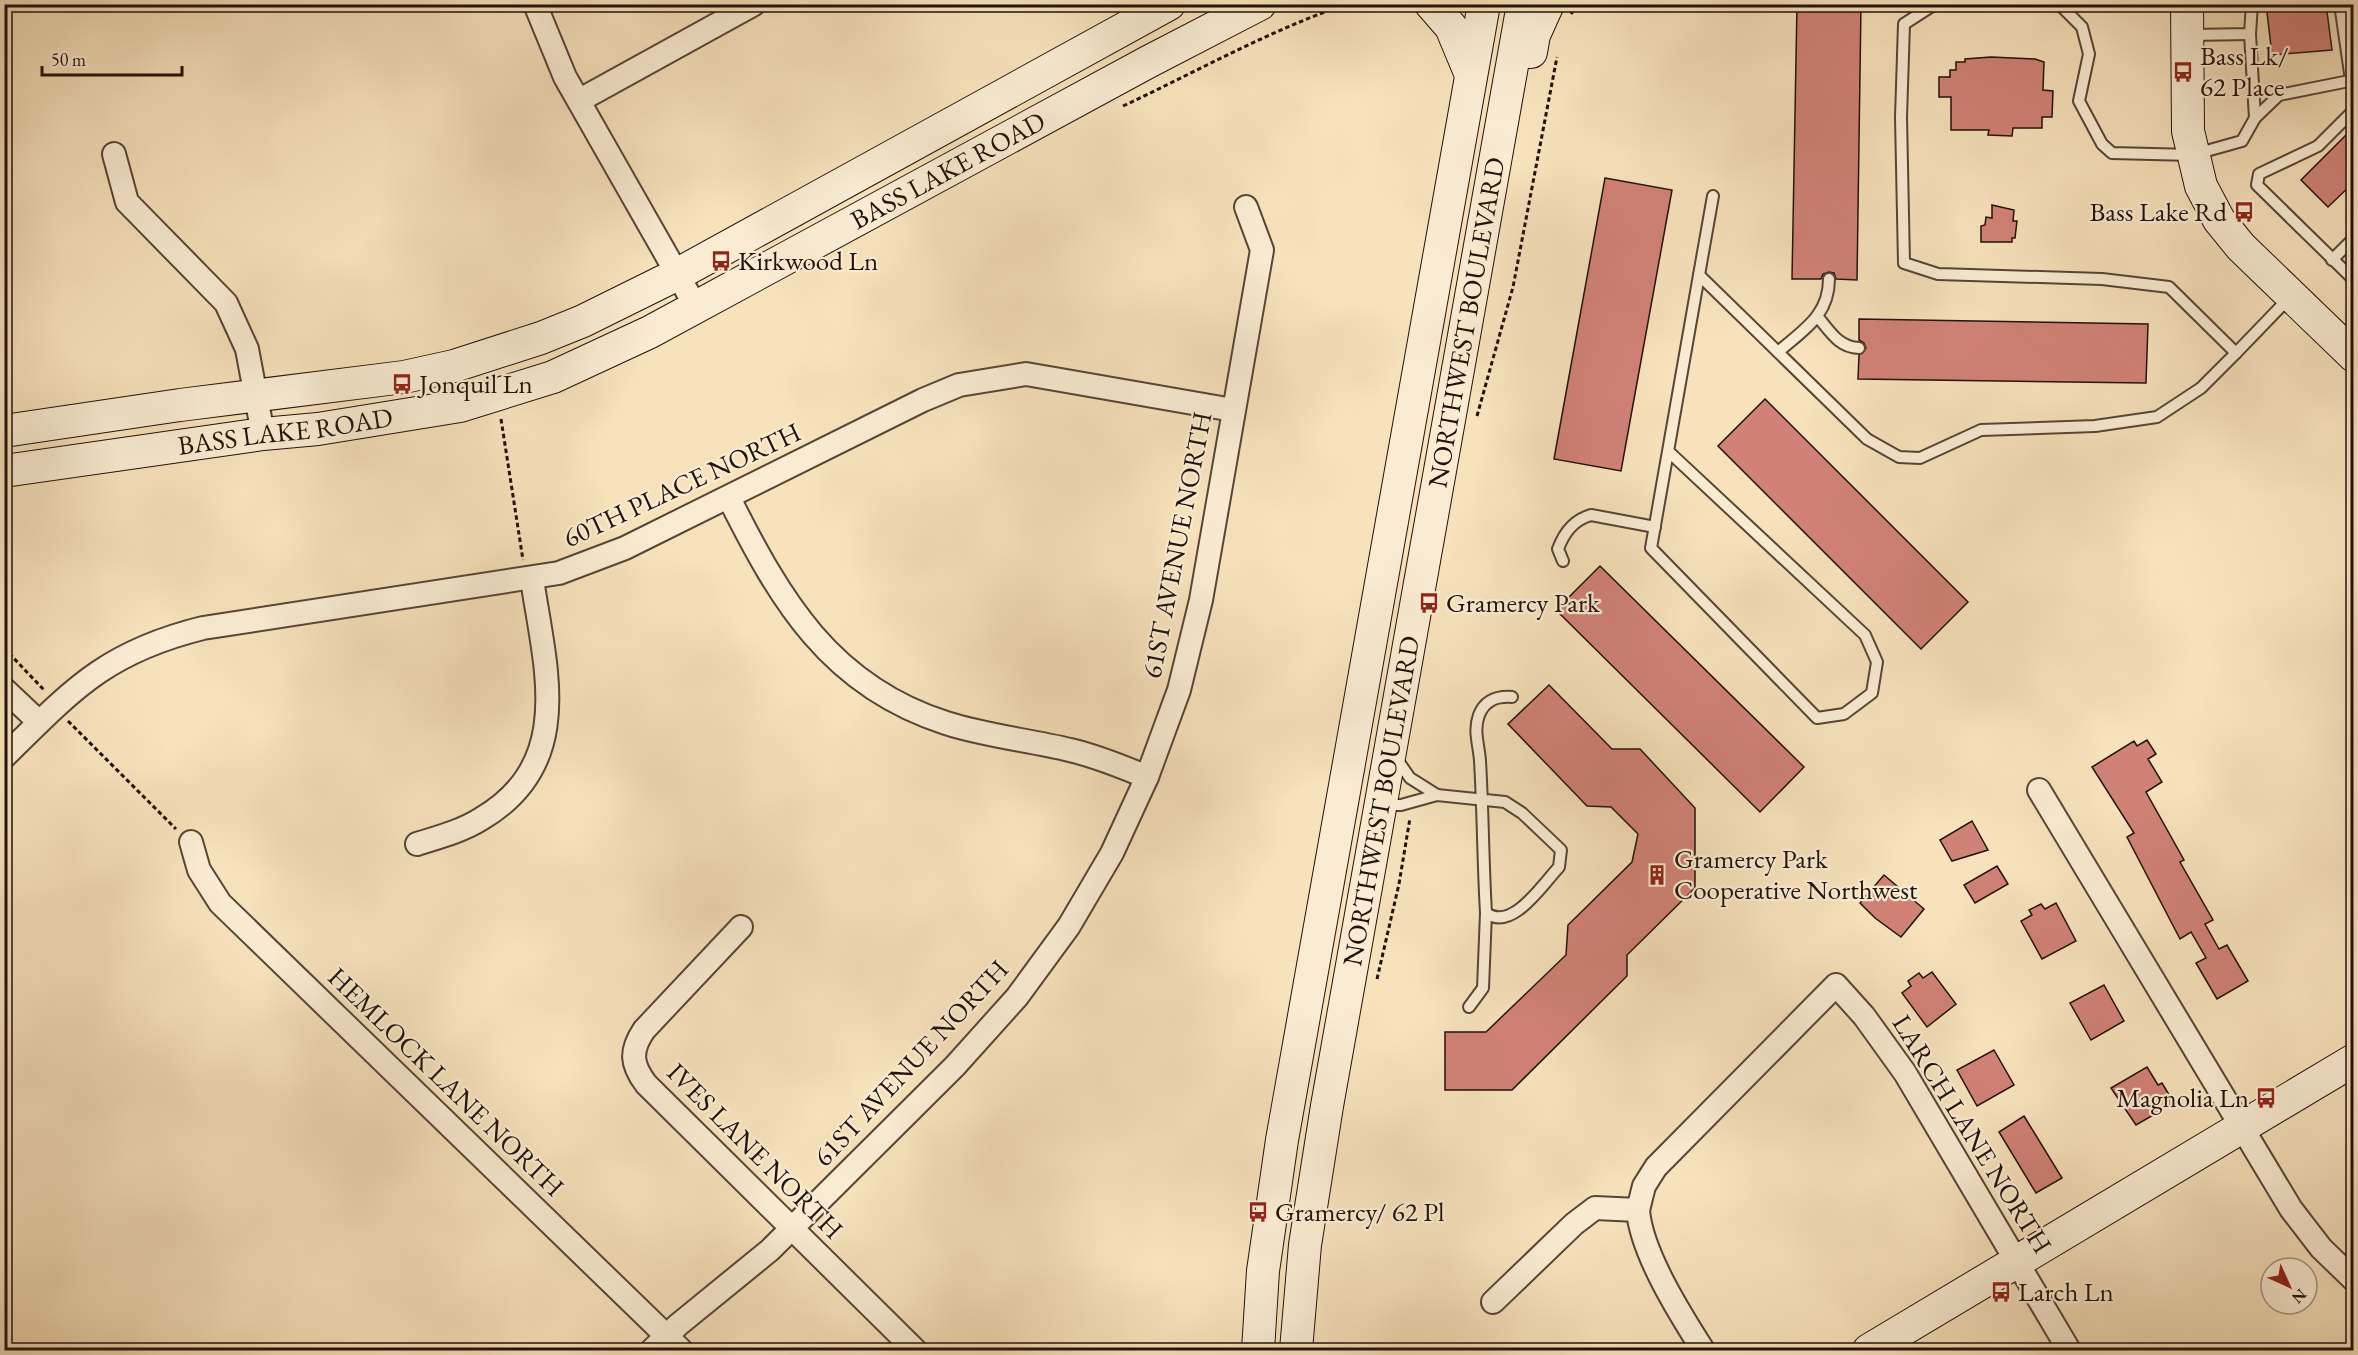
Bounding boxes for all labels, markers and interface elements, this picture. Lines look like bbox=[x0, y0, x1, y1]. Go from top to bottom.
place label: Bass Lk/ 62 Place bbox=[2200, 38, 2289, 104]
scale bar bbox=[42, 39, 182, 77]
text: 50 m bbox=[51, 48, 86, 71]
bus stop icon: Bass Lk/ 62 Place bbox=[2171, 60, 2195, 84]
street label: BASS LAKE ROAD bbox=[844, 103, 1051, 237]
street label: NORTHWEST BOULEVARD bbox=[1419, 154, 1512, 490]
place label: Bass Lake Rd bbox=[2089, 194, 2227, 229]
bus stop icon: Bass Lake Rd bbox=[2232, 200, 2256, 224]
place label: Kirkwood Ln bbox=[738, 243, 878, 278]
bus stop icon: Kirkwood Ln bbox=[709, 249, 733, 273]
place label: Jonquil Ln bbox=[417, 366, 533, 401]
bus stop icon: Jonquil Ln bbox=[390, 372, 414, 396]
street label: BASS LAKE ROAD bbox=[175, 399, 395, 463]
street label: 61ST AVENUE NORTH bbox=[1134, 409, 1220, 681]
street label: 60TH PLACE NORTH bbox=[557, 414, 806, 555]
place label: Gramercy Park bbox=[1446, 585, 1600, 620]
bus stop icon: Gramercy Park bbox=[1417, 591, 1441, 615]
street label: NORTHWEST BOULEVARD bbox=[1334, 633, 1427, 969]
place label: Gramercy Park Cooperative Northwest bbox=[1674, 841, 1918, 907]
building icon: Gramercy Park Cooperative Northwest bbox=[1645, 863, 1669, 887]
street label: 61ST AVENUE NORTH bbox=[806, 952, 1016, 1174]
street label: HEMLOCK LANE NORTH bbox=[321, 959, 572, 1204]
street label: LARCH LANE NORTH bbox=[1885, 1008, 2060, 1260]
street label: IVES LANE NORTH bbox=[660, 1055, 851, 1246]
place label: Magnolia Ln bbox=[2116, 1080, 2249, 1115]
bus stop icon: Magnolia Ln bbox=[2254, 1086, 2278, 1110]
place label: Gramercy/ 62 Pl bbox=[1275, 1194, 1445, 1229]
bus stop icon: Gramercy/ 62 Pl bbox=[1246, 1200, 1270, 1224]
north arrow bbox=[2259, 1256, 2319, 1316]
place label: Larch Ln bbox=[2018, 1274, 2114, 1309]
bus stop icon: Larch Ln bbox=[1989, 1280, 2013, 1304]
text: N bbox=[2287, 1284, 2311, 1308]

